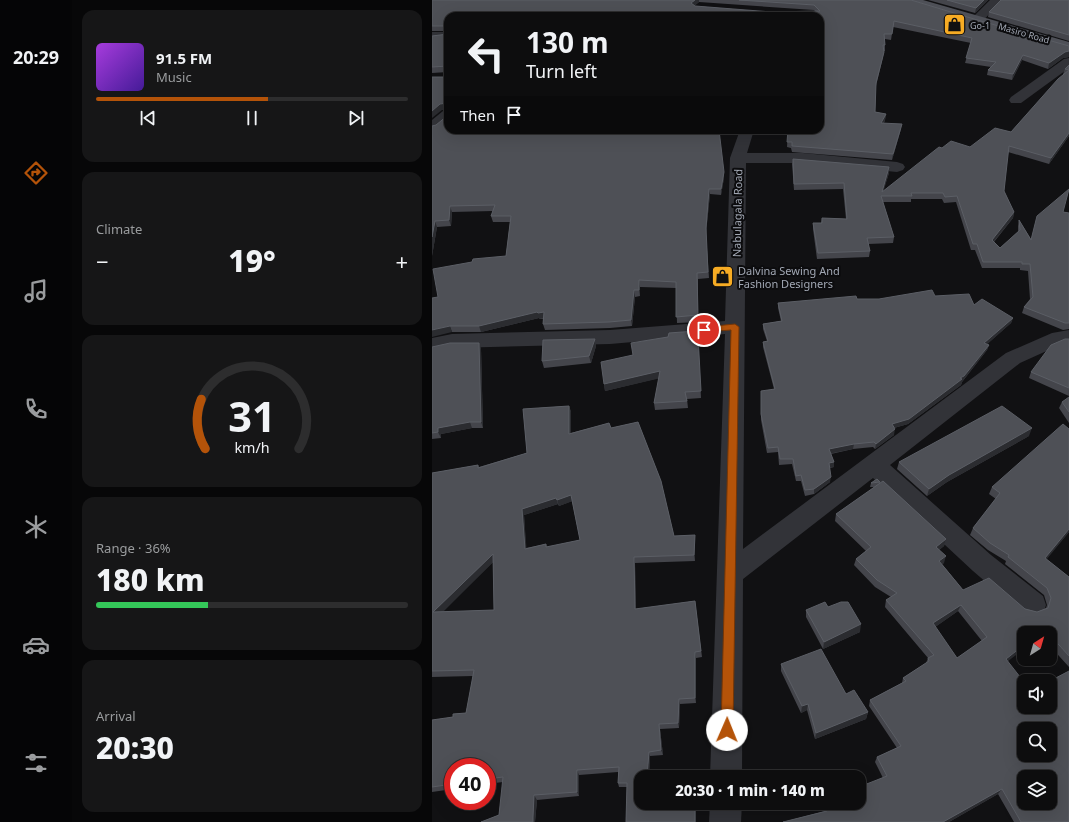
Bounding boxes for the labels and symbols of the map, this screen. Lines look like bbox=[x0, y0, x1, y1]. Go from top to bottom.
shop icon: Go-1 bbox=[942, 12, 968, 38]
place label: Go-1 bbox=[970, 19, 990, 32]
street label: Masiro Road bbox=[997, 19, 1051, 47]
street label: Nabulagala Road bbox=[729, 169, 745, 257]
shop icon: Dalvina Sewing And Fashion Designers bbox=[709, 263, 735, 289]
place label: Dalvina Sewing And Fashion Designers bbox=[738, 263, 840, 291]
pin bbox=[687, 313, 721, 347]
north arrow bbox=[1017, 626, 1057, 666]
position arrow bbox=[706, 709, 748, 751]
speed limit sign: 40 bbox=[444, 758, 496, 810]

